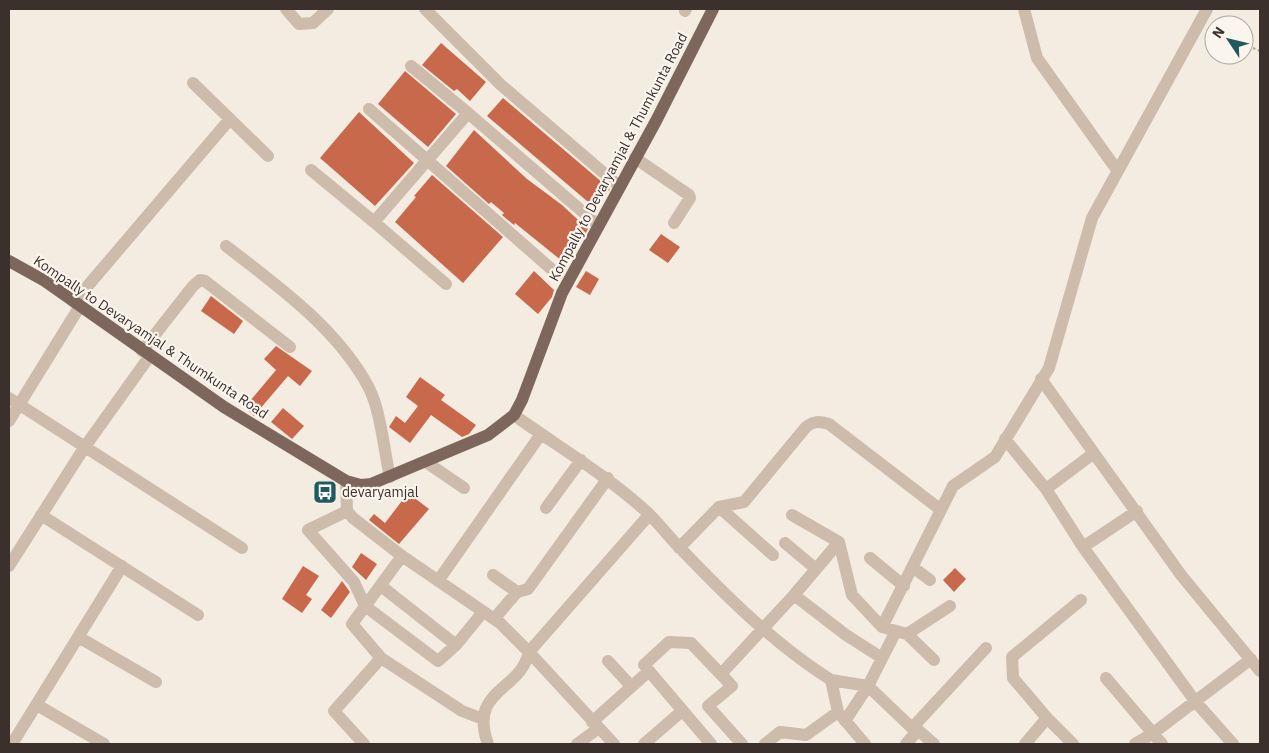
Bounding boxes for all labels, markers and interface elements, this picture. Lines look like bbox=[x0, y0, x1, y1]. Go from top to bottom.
north arrow bbox=[1204, 15, 1254, 65]
text: N bbox=[1208, 23, 1229, 42]
street label: Kompally to Devaryamjal & Thumkunta Road bbox=[545, 30, 691, 284]
street label: Kompally to Devaryamjal & Thumkunta Road bbox=[30, 251, 272, 423]
bus stop icon: devaryamjal bbox=[312, 479, 338, 505]
place label: devaryamjal bbox=[342, 483, 419, 501]

